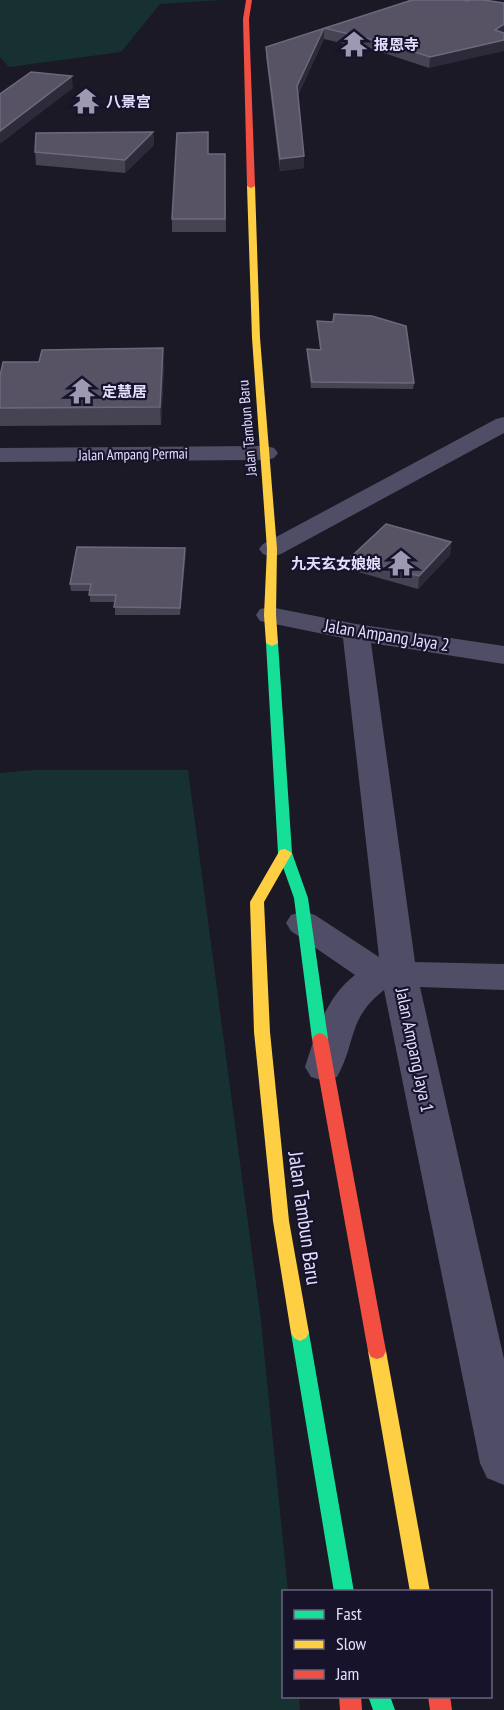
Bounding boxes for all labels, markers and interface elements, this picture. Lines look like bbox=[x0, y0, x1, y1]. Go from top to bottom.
temple icon: 报恩寺 bbox=[339, 29, 369, 59]
place label: 报恩寺 bbox=[374, 35, 419, 54]
temple icon: 八景宫 bbox=[71, 86, 101, 116]
place label: 八景宫 bbox=[106, 92, 151, 111]
temple icon: 定慧居 bbox=[67, 376, 97, 406]
street label: Jalan Tambun Baru bbox=[233, 379, 261, 478]
place label: 定慧居 bbox=[102, 382, 147, 401]
street label: Jalan Ampang Permai bbox=[77, 444, 188, 464]
temple icon: 九天玄女娘娘 bbox=[386, 548, 416, 578]
place label: 九天玄女娘娘 bbox=[291, 554, 381, 573]
street label: Jalan Ampang Jaya 2 bbox=[322, 614, 451, 656]
street label: Jalan Ampang Jaya 1 bbox=[390, 985, 439, 1114]
street label: Jalan Tambun Baru bbox=[282, 1148, 328, 1287]
legend bbox=[282, 1590, 492, 1698]
text: Fast bbox=[336, 1602, 362, 1625]
text: Slow bbox=[336, 1632, 367, 1655]
text: Jam bbox=[335, 1662, 359, 1685]

